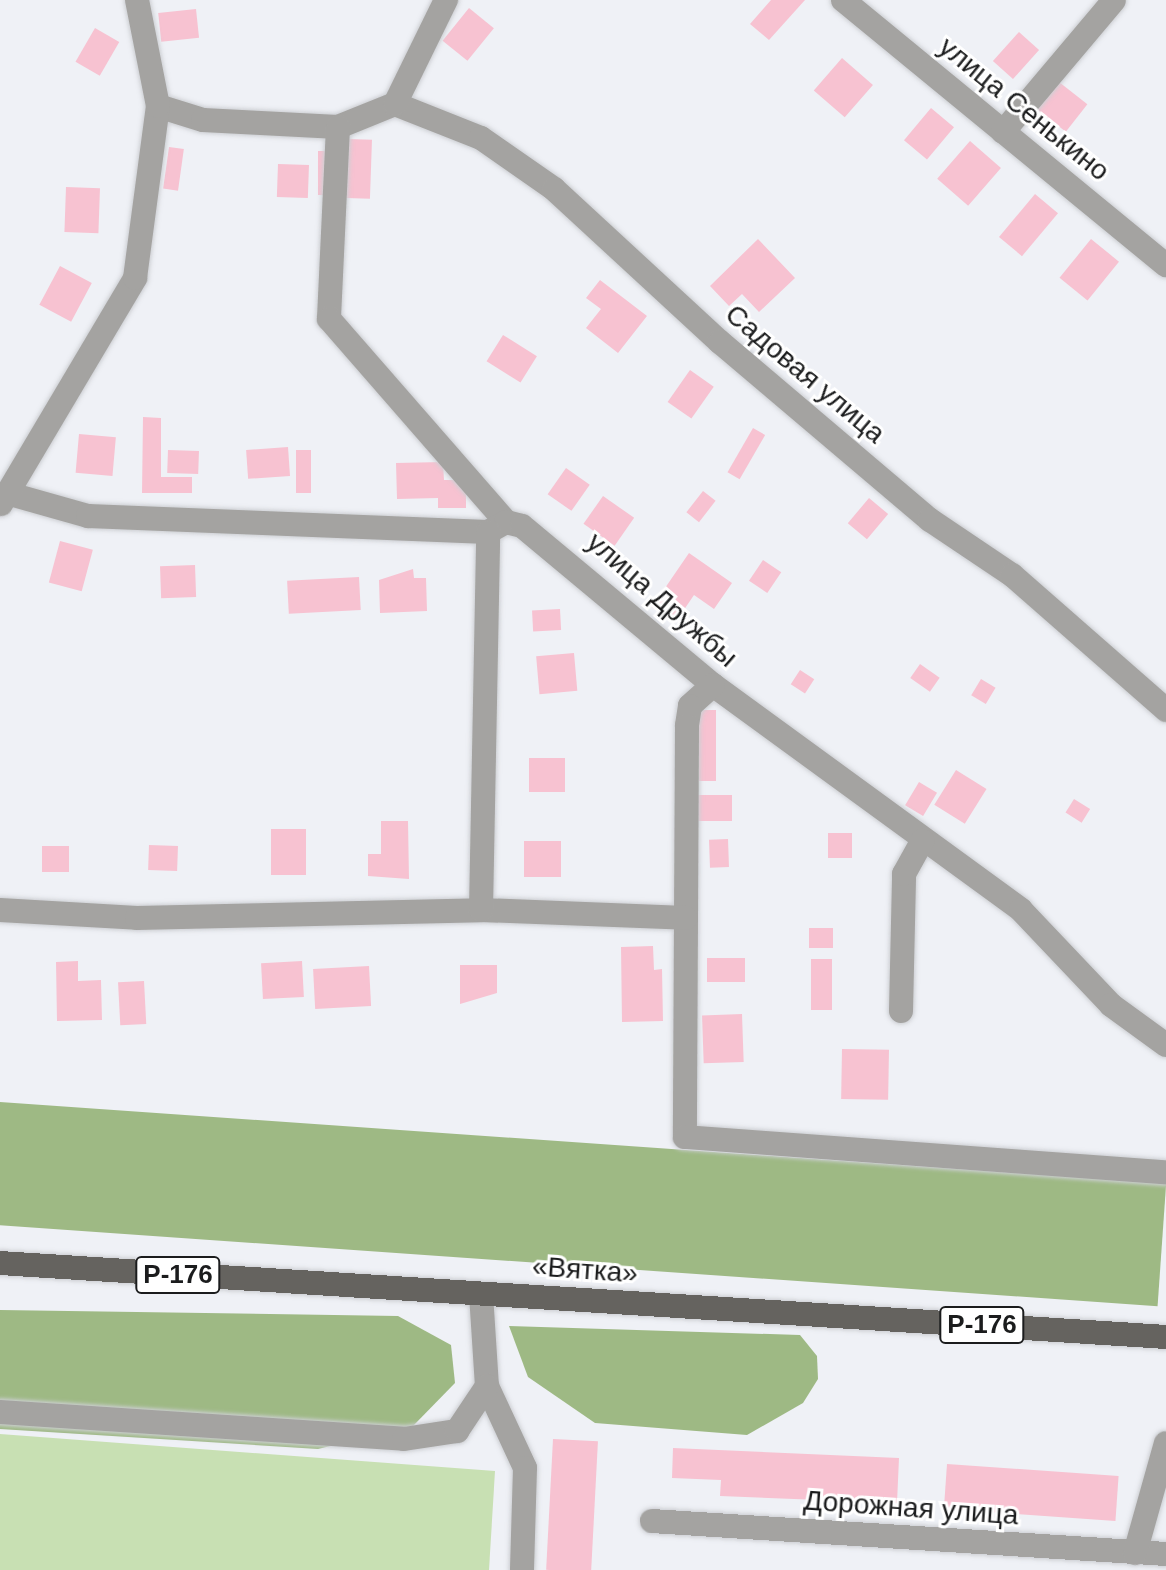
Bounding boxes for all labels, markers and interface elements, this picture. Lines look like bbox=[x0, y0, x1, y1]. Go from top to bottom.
street label: улица Сенькино bbox=[932, 30, 1116, 188]
street label: Садовая улица bbox=[718, 297, 892, 451]
street label: улица Дружбы bbox=[580, 525, 744, 675]
street label: «Вятка» bbox=[531, 1250, 639, 1290]
road number: Р-176 bbox=[134, 1253, 222, 1297]
road number: Р-176 bbox=[938, 1303, 1026, 1347]
street label: Дорожная улица bbox=[802, 1484, 1020, 1532]

